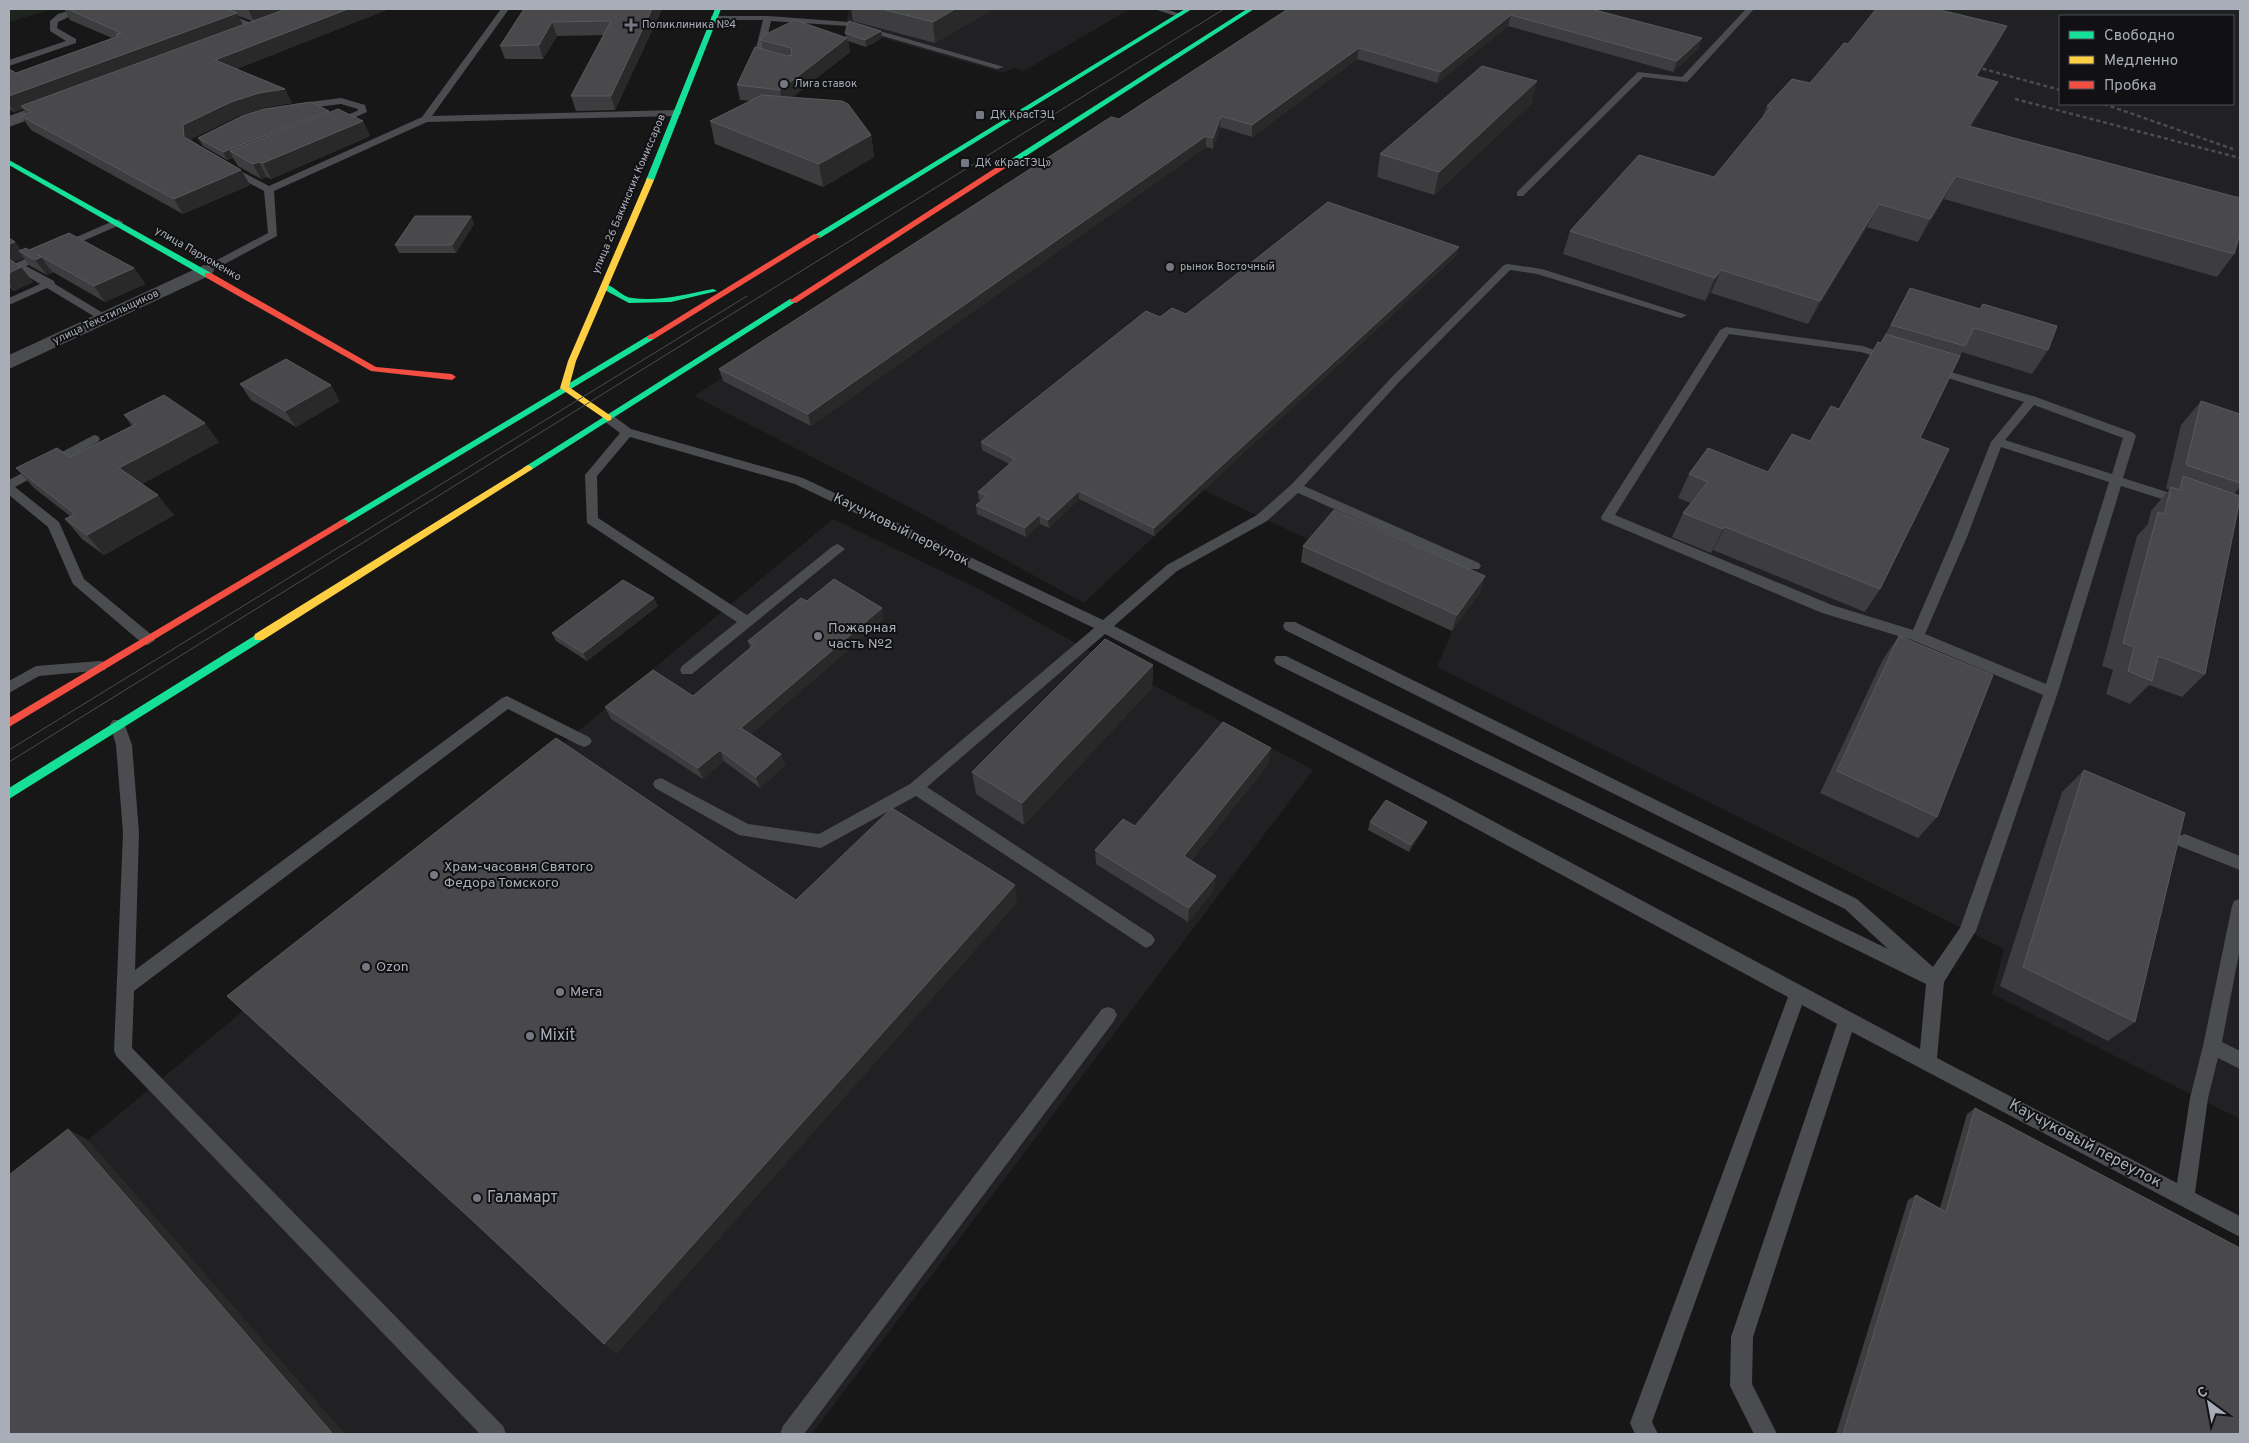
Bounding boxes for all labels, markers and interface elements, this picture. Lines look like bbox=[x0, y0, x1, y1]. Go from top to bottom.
legend bbox=[2059, 15, 2234, 105]
marker: Поликлиника №4 bbox=[624, 18, 638, 32]
place label: Поликлиника №4 bbox=[642, 18, 736, 32]
text: Свободно bbox=[2104, 27, 2175, 46]
text: Медленно bbox=[2104, 52, 2178, 71]
place label: Лига ставок bbox=[794, 77, 857, 91]
text: Пробка bbox=[2104, 77, 2156, 96]
marker: Лига ставок bbox=[778, 78, 790, 90]
place label: ДК КрасТЭЦ bbox=[990, 108, 1055, 122]
marker: ДК КрасТЭЦ bbox=[974, 109, 986, 121]
street label: улица 26 Бакинских Комиссаров bbox=[589, 112, 669, 276]
place label: ДК «КрасТЭЦ» bbox=[975, 156, 1051, 170]
marker: ДК «КрасТЭЦ» bbox=[959, 157, 971, 169]
street label: улица Пархоменко bbox=[152, 224, 244, 284]
place label: рынок Восточный bbox=[1180, 260, 1275, 274]
marker: рынок Восточный bbox=[1164, 261, 1176, 273]
street label: улица Текстильщиков bbox=[51, 286, 161, 348]
street label: Каучуковый переулок bbox=[830, 490, 972, 570]
place label: Пожарная часть №2 bbox=[828, 620, 896, 653]
marker: Пожарная часть №2 bbox=[812, 630, 824, 642]
place label: Храм-часовня Святого Федора Томского bbox=[444, 859, 593, 892]
marker: Храм-часовня Святого Федора Томского bbox=[428, 869, 440, 881]
place label: Ozon bbox=[376, 959, 409, 976]
marker: Ozon bbox=[360, 961, 372, 973]
place label: Мега bbox=[570, 984, 602, 1001]
marker: Мега bbox=[554, 986, 566, 998]
place label: Mixit bbox=[540, 1026, 575, 1046]
marker: Mixit bbox=[524, 1030, 536, 1042]
street label: Каучуковый переулок bbox=[2005, 1095, 2165, 1193]
place label: Галамарт bbox=[487, 1188, 558, 1208]
marker: Галамарт bbox=[471, 1192, 483, 1204]
north arrow bbox=[2184, 1378, 2234, 1428]
text: С bbox=[2195, 1384, 2211, 1403]

